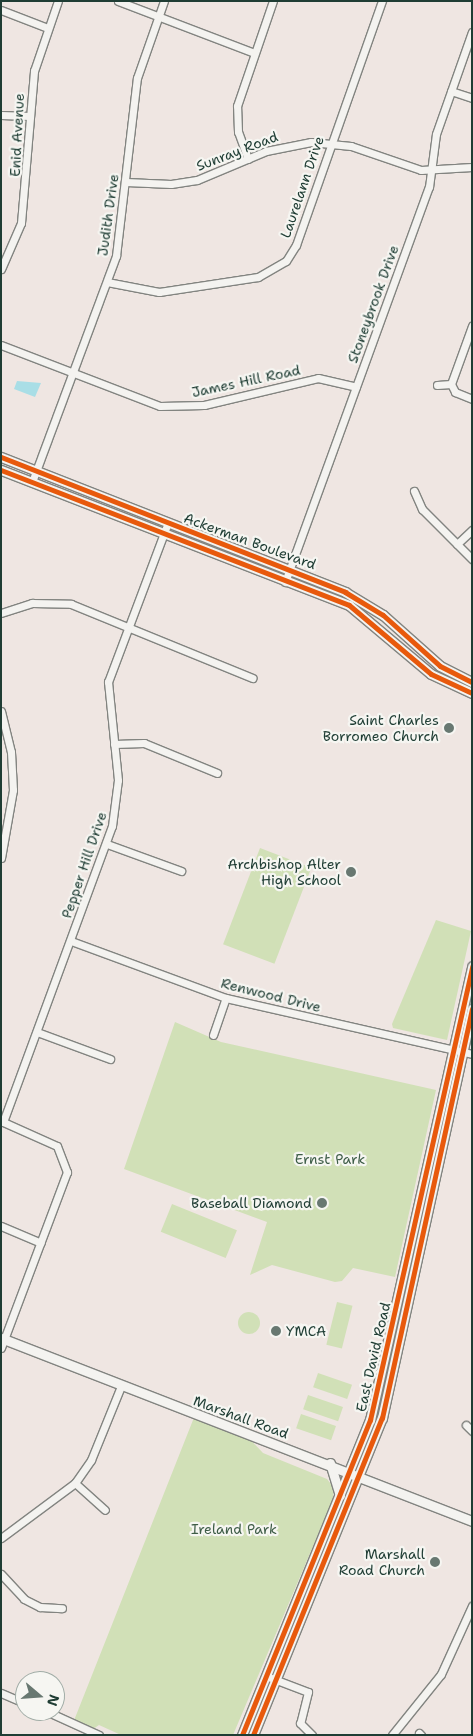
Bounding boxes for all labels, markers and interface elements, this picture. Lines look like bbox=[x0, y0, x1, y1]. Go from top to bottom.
street label: Enid Avenue bbox=[6, 93, 28, 177]
street label: Sunray Road bbox=[194, 128, 280, 174]
street label: Laurelann Drive bbox=[277, 134, 327, 240]
street label: Judith Drive bbox=[94, 173, 122, 257]
street label: Stoneybrook Drive bbox=[344, 243, 402, 365]
street label: James Hill Road bbox=[190, 361, 302, 401]
street label: Ackerman Boulevard bbox=[181, 509, 319, 573]
place label: Saint Charles Borromeo Church bbox=[323, 712, 439, 744]
marker: Saint Charles Borromeo Church bbox=[443, 722, 455, 734]
street label: Pepper Hill Drive bbox=[58, 809, 110, 921]
place label: Archbishop Alter High School bbox=[227, 856, 341, 889]
marker: Archbishop Alter High School bbox=[345, 866, 357, 878]
street label: Renwood Drive bbox=[219, 974, 323, 1016]
park label: Ernst Park bbox=[295, 1151, 365, 1167]
place label: Baseball Diamond bbox=[191, 1195, 312, 1211]
marker: Baseball Diamond bbox=[316, 1197, 328, 1209]
street label: East David Road bbox=[352, 1301, 394, 1413]
place label: YMCA bbox=[286, 1323, 326, 1339]
marker: YMCA bbox=[270, 1325, 282, 1337]
street label: Marshall Road bbox=[191, 1392, 291, 1442]
park label: Ireland Park bbox=[191, 1521, 277, 1537]
place label: Marshall Road Church bbox=[339, 1546, 425, 1578]
marker: Marshall Road Church bbox=[429, 1556, 441, 1568]
north arrow bbox=[15, 1671, 65, 1721]
text: N bbox=[43, 1692, 64, 1708]

